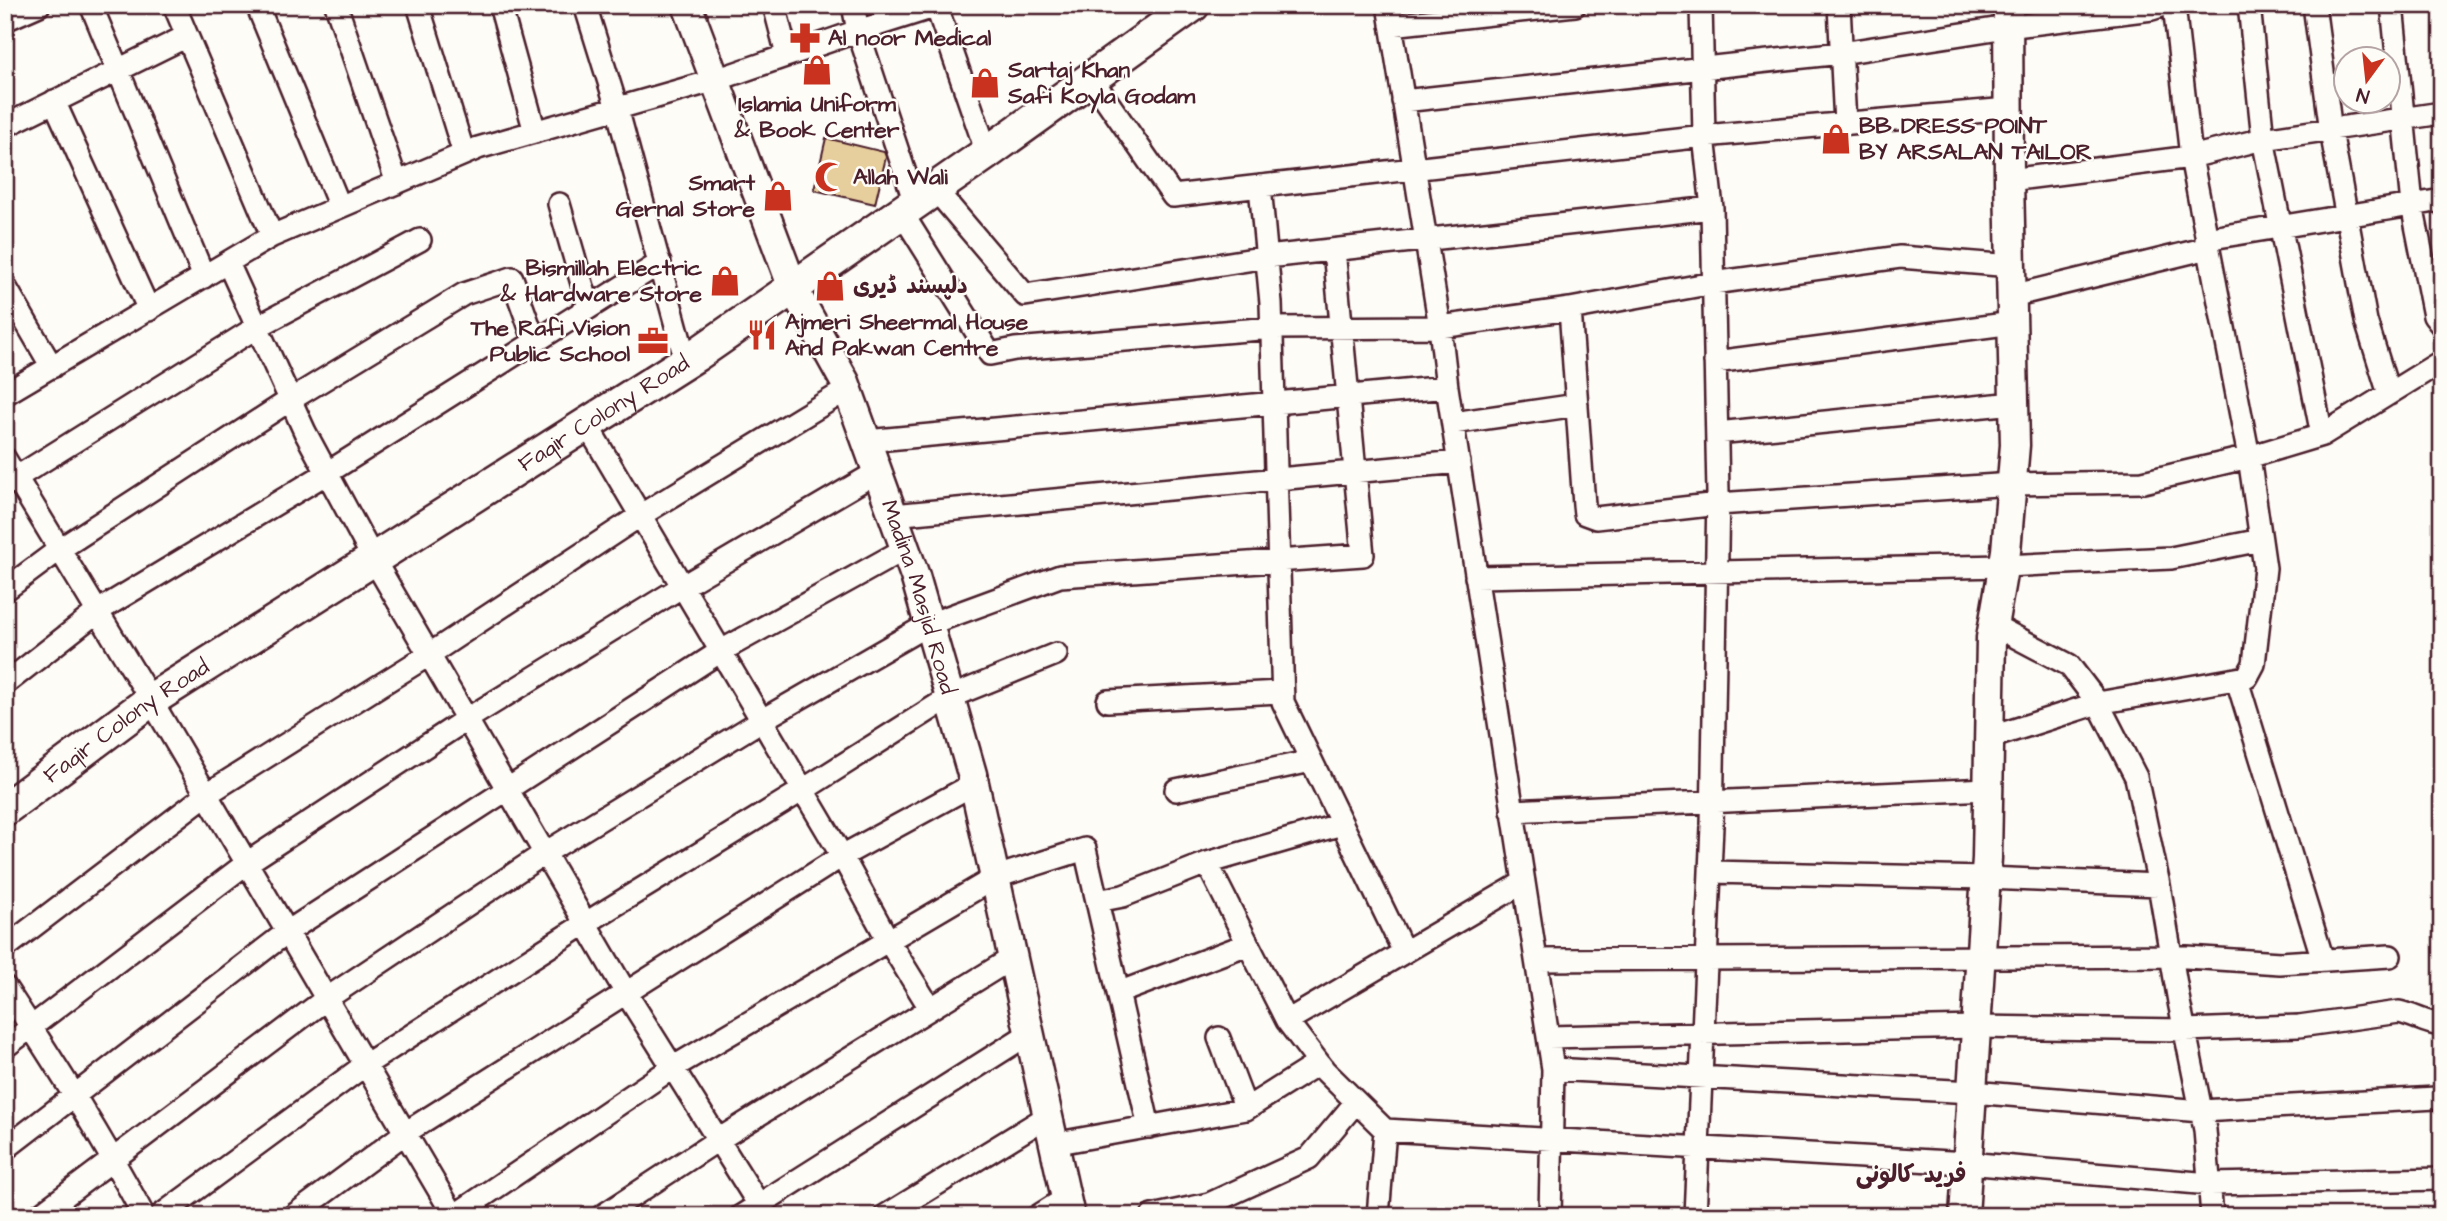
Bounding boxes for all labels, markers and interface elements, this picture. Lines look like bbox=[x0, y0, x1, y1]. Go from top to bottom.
pharmacy icon: Al noor Medical bbox=[788, 21, 822, 55]
place label: Al noor Medical bbox=[828, 22, 992, 54]
north arrow bbox=[2332, 46, 2402, 116]
shop icon: Islamia Uniform & Book Center bbox=[800, 53, 834, 87]
place label: Sartaj Khan Safi Koyla Godam bbox=[1007, 54, 1196, 114]
shop icon: Sartaj Khan Safi Koyla Godam bbox=[968, 66, 1002, 100]
text: N bbox=[2354, 80, 2372, 110]
place label: Islamia Uniform & Book Center bbox=[734, 88, 900, 146]
place label: BB DRESS POINT BY ARSALAN TAILOR bbox=[1859, 110, 2092, 168]
shop icon: BB DRESS POINT BY ARSALAN TAILOR bbox=[1819, 122, 1853, 156]
mosque icon: Allah Wali bbox=[813, 160, 847, 194]
place label: Allah Wali bbox=[853, 161, 948, 193]
place label: Smart Gernal Store bbox=[616, 167, 756, 225]
shop icon: Smart Gernal Store bbox=[761, 179, 795, 213]
place label: Bismillah Electric & Hardware Store bbox=[499, 252, 703, 310]
shop icon: Bismillah Electric & Hardware Store bbox=[708, 264, 742, 298]
shop icon: دلپسند ڈیری bbox=[813, 269, 847, 303]
place label: دلپسند ڈیری bbox=[853, 270, 968, 302]
place label: Ajmeri Sheermal House And Pakwan Centre bbox=[785, 306, 1029, 364]
place label: The Rafi Vision Public School bbox=[470, 312, 630, 370]
restaurant icon: Ajmeri Sheermal House And Pakwan Centre bbox=[745, 318, 779, 352]
office icon: The Rafi Vision Public School bbox=[636, 324, 670, 358]
street label: Faqir Colony Road bbox=[512, 347, 696, 480]
street label: Madina Masjid Road bbox=[873, 495, 964, 698]
street label: Faqir Colony Road bbox=[37, 651, 216, 791]
district label: فرید کالونی bbox=[1856, 1158, 1966, 1192]

